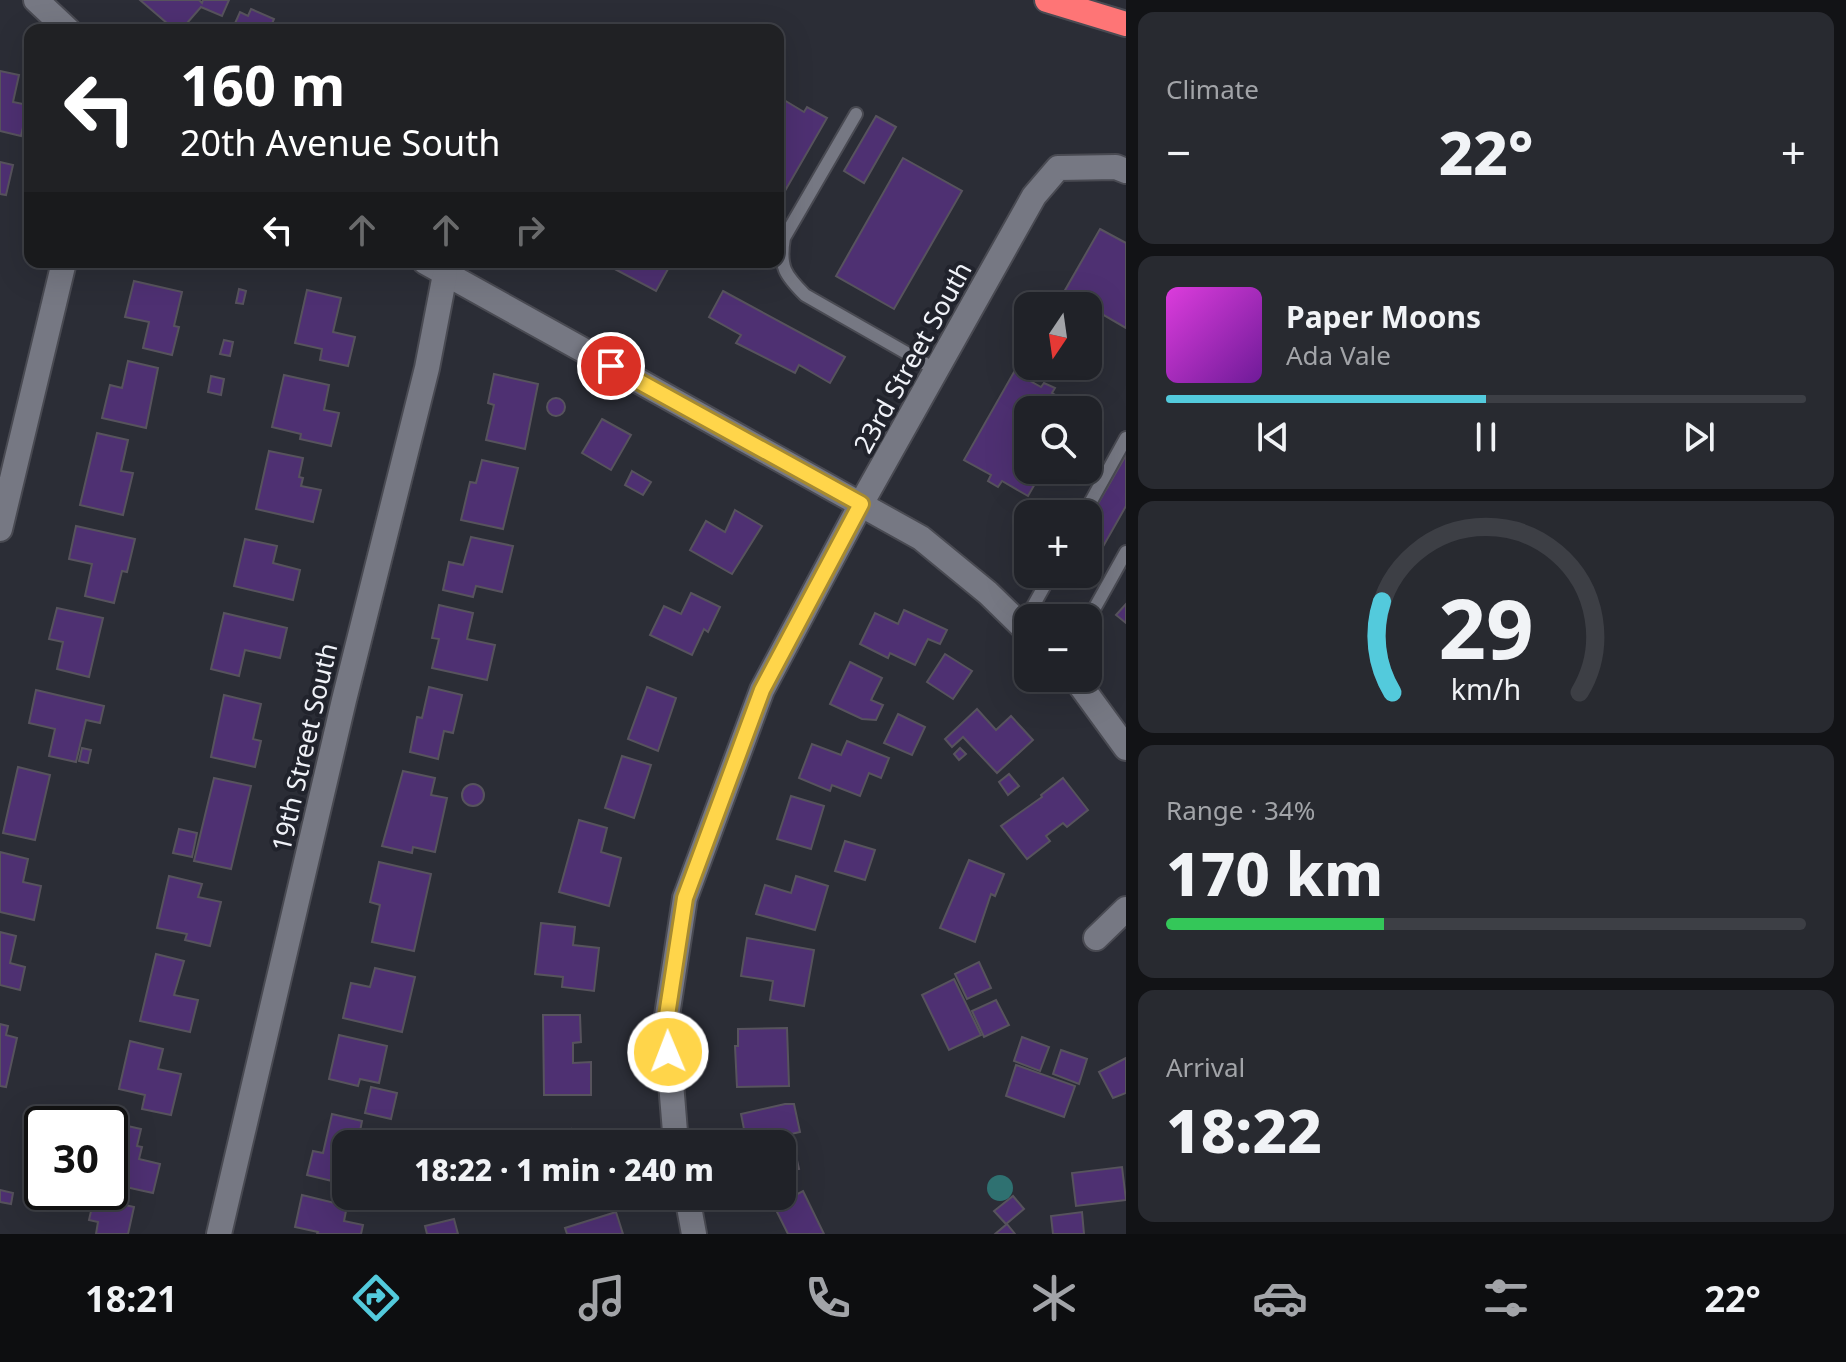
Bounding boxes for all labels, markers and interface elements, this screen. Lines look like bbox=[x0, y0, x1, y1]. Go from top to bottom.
text: 160 m bbox=[180, 46, 345, 122]
icon: left bbox=[48, 56, 152, 160]
text: Climate bbox=[1166, 71, 1259, 107]
text: 22° bbox=[1439, 111, 1533, 193]
text: 20th Avenue South bbox=[180, 118, 501, 167]
text: − bbox=[1166, 122, 1191, 182]
text: + bbox=[1781, 122, 1806, 182]
icon: left bbox=[256, 208, 300, 252]
icon: ahead bbox=[340, 208, 384, 252]
icon: ahead bbox=[424, 208, 468, 252]
icon: right bbox=[508, 208, 552, 252]
street label: 23rd Street South bbox=[844, 255, 980, 459]
north arrow bbox=[1014, 292, 1102, 380]
map controls bbox=[1014, 292, 1102, 692]
text: Paper Moons bbox=[1286, 296, 1481, 337]
pin bbox=[577, 332, 645, 400]
text: Ada Vale bbox=[1286, 337, 1391, 373]
icon: arrive bbox=[589, 344, 633, 388]
button: search bbox=[1014, 396, 1102, 484]
icon: previous bbox=[1251, 415, 1295, 459]
icon: pause bbox=[1464, 415, 1508, 459]
icon: next bbox=[1677, 415, 1721, 459]
button: + bbox=[1014, 500, 1102, 588]
text: 29 bbox=[1438, 570, 1534, 683]
button: − bbox=[1014, 604, 1102, 692]
street label: 19th Street South bbox=[263, 639, 345, 855]
text: km/h bbox=[1451, 669, 1521, 708]
text: Range · 34% bbox=[1166, 792, 1315, 828]
text: 170 km bbox=[1166, 832, 1383, 914]
position arrow bbox=[626, 1010, 710, 1094]
text: Arrival bbox=[1166, 1049, 1245, 1085]
text: 18:22 bbox=[1166, 1089, 1322, 1171]
speed limit sign: 30 bbox=[24, 1106, 128, 1210]
text: 18:22 · 1 min · 240 m bbox=[414, 1149, 714, 1190]
icon: directions bbox=[348, 1270, 404, 1326]
icon: music bbox=[574, 1270, 630, 1326]
icon: phone bbox=[800, 1270, 856, 1326]
icon: climate bbox=[1026, 1270, 1082, 1326]
icon: car bbox=[1252, 1270, 1308, 1326]
icon: filters bbox=[1478, 1270, 1534, 1326]
text: 18:21 bbox=[85, 1274, 178, 1323]
text: 22° bbox=[1704, 1274, 1761, 1323]

